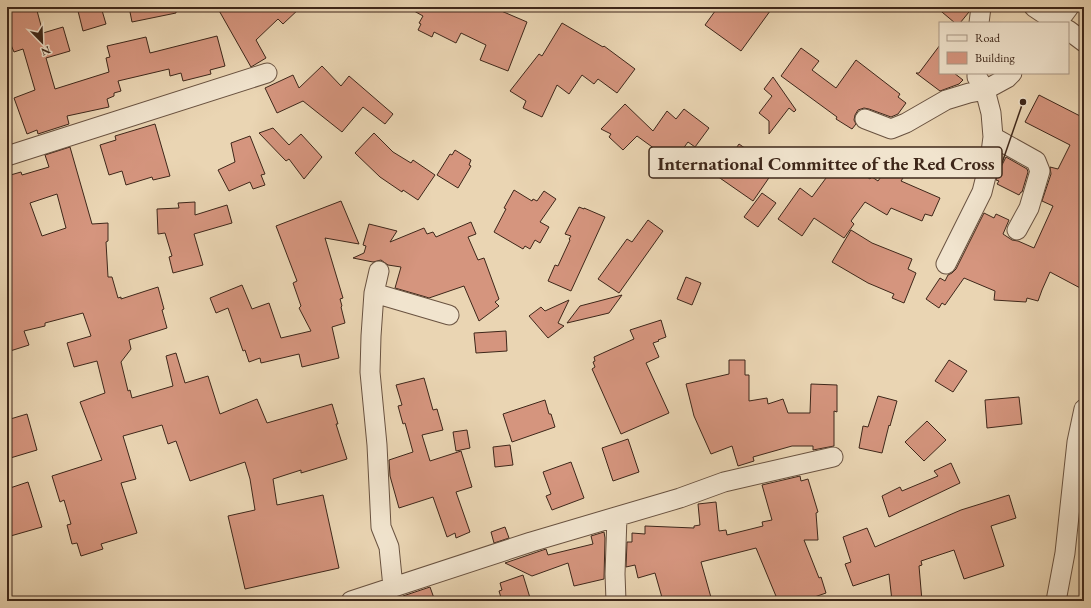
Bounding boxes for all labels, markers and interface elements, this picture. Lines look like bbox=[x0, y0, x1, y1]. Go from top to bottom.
north arrow bbox=[22, 22, 62, 62]
legend bbox=[939, 22, 1069, 74]
text: Road bbox=[975, 30, 1001, 46]
text: N bbox=[39, 43, 53, 59]
text: Building bbox=[975, 50, 1016, 66]
callout: International Committee of the Red Cross bbox=[649, 147, 1002, 178]
text: International Committee of the Red Cross bbox=[657, 151, 995, 176]

